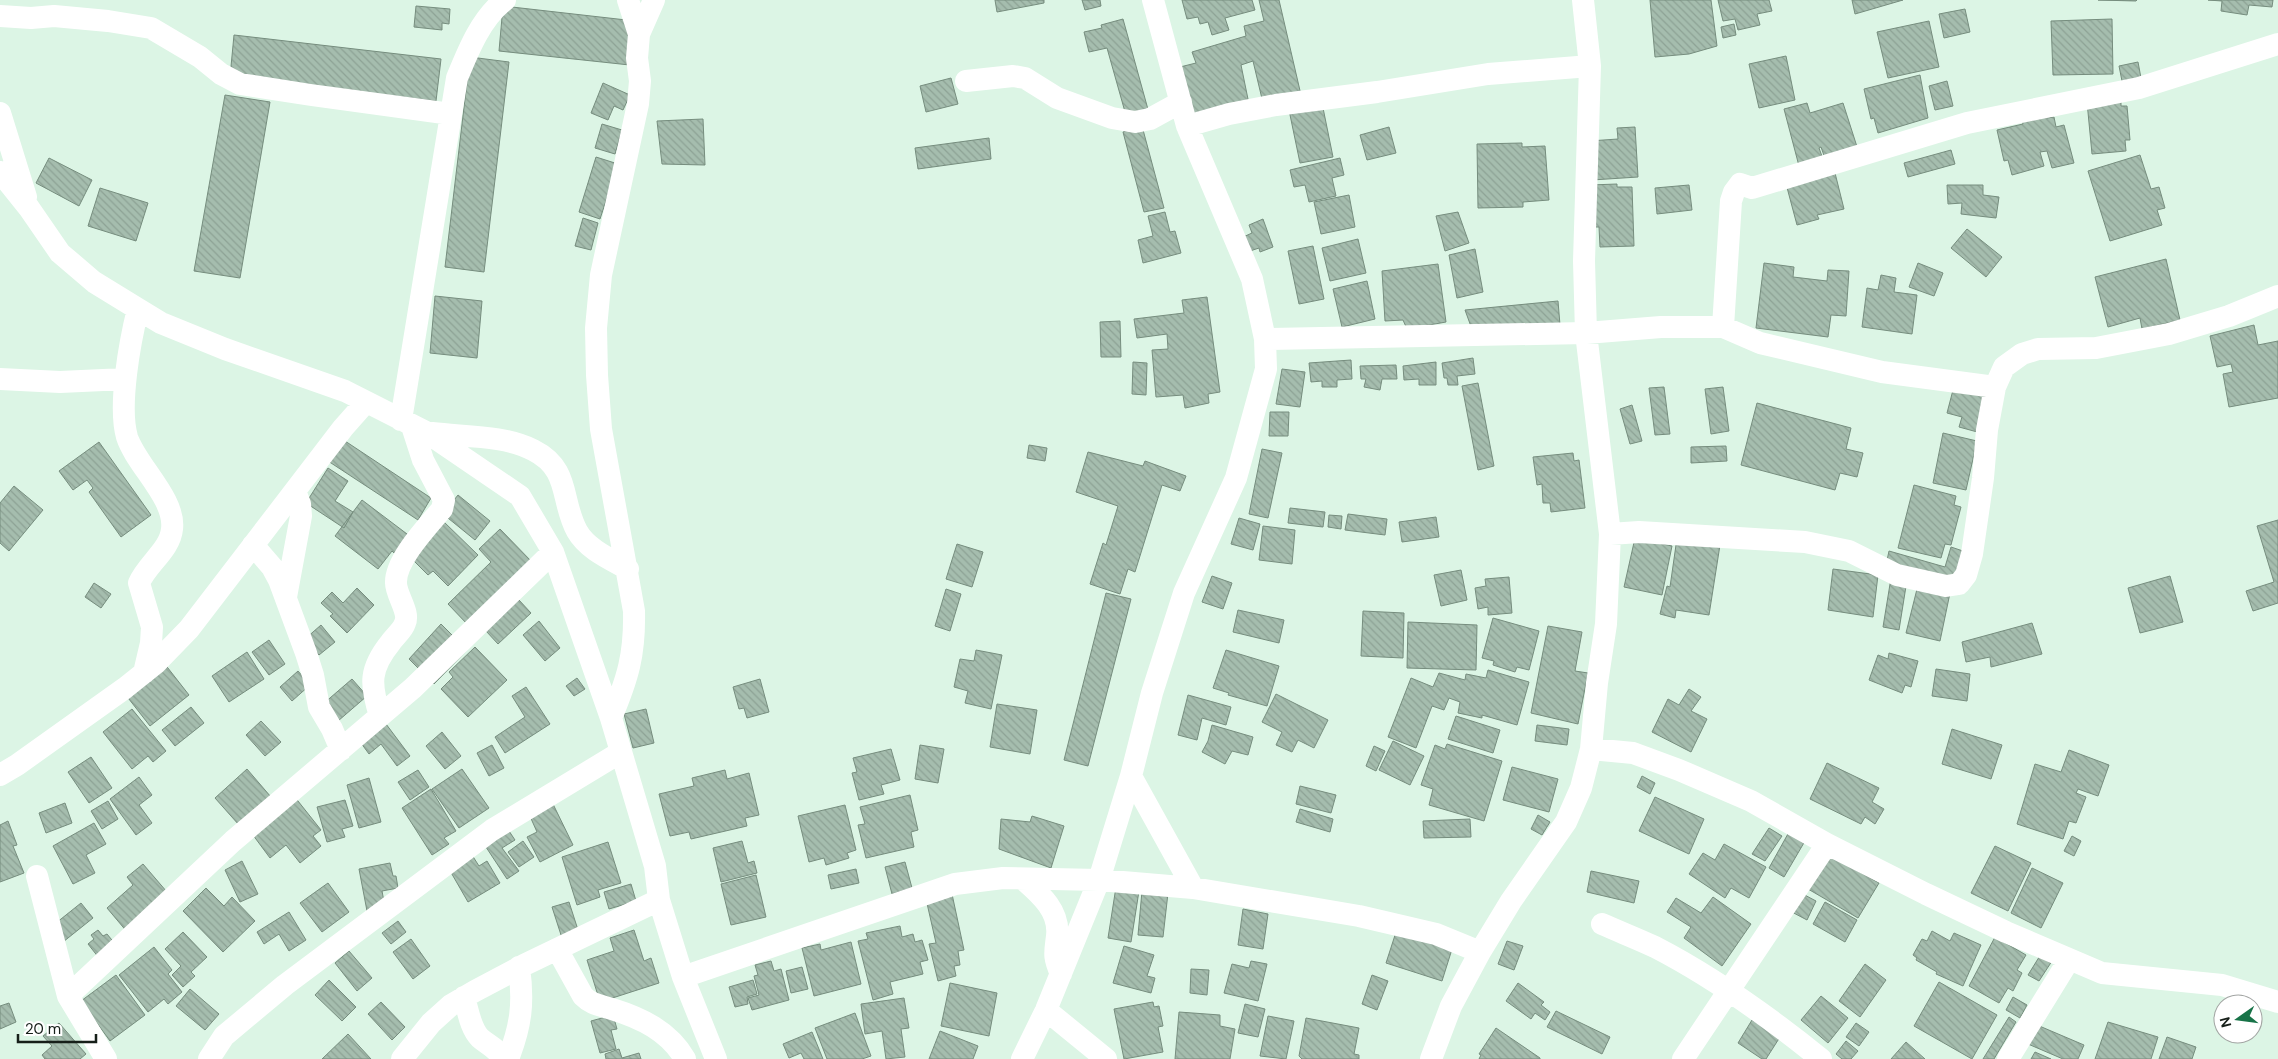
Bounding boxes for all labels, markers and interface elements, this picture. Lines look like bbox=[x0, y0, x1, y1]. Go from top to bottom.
north arrow bbox=[2213, 994, 2263, 1044]
scale bar bbox=[18, 1012, 95, 1044]
text: N bbox=[2215, 1015, 2235, 1029]
text: 20 m bbox=[25, 1019, 61, 1039]

